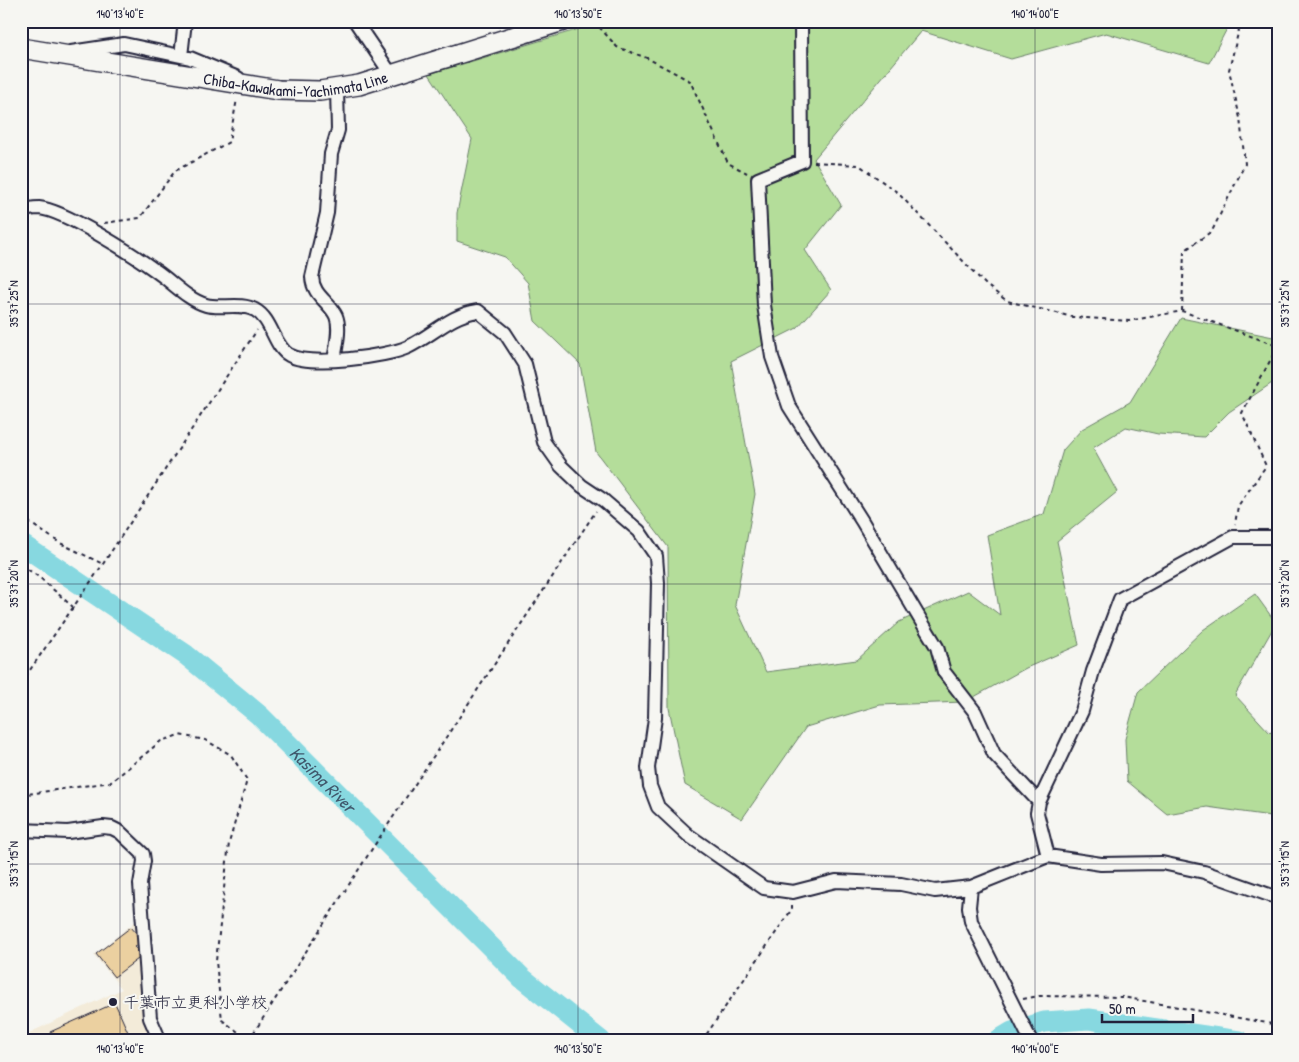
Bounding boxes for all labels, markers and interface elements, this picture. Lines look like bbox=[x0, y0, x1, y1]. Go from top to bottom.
text: 140°13'40"E bbox=[96, 5, 144, 22]
text: 140°13'50"E bbox=[554, 5, 603, 22]
text: 140°14'00"E bbox=[1011, 5, 1059, 22]
street label: Chiba-Kawakami-Yachimata Line bbox=[202, 66, 391, 102]
text: 35°37'25"N bbox=[5, 280, 22, 328]
text: 35°37'25"N bbox=[1276, 280, 1293, 328]
text: 35°37'20"N bbox=[5, 560, 22, 608]
text: 35°37'20"N bbox=[1276, 560, 1293, 608]
water label: Kasima River bbox=[284, 740, 363, 819]
text: 35°37'15"N bbox=[5, 841, 22, 887]
text: 35°37'15"N bbox=[1276, 841, 1293, 887]
place label: 千葉市立更科小学校 bbox=[123, 991, 267, 1013]
scale bar bbox=[1102, 992, 1193, 1024]
marker: 千葉市立更科小学校 bbox=[107, 996, 119, 1008]
text: 50 m bbox=[1109, 998, 1136, 1019]
text: 140°13'40"E bbox=[96, 1040, 144, 1057]
text: 140°13'50"E bbox=[554, 1040, 603, 1057]
text: 140°14'00"E bbox=[1011, 1040, 1059, 1057]

